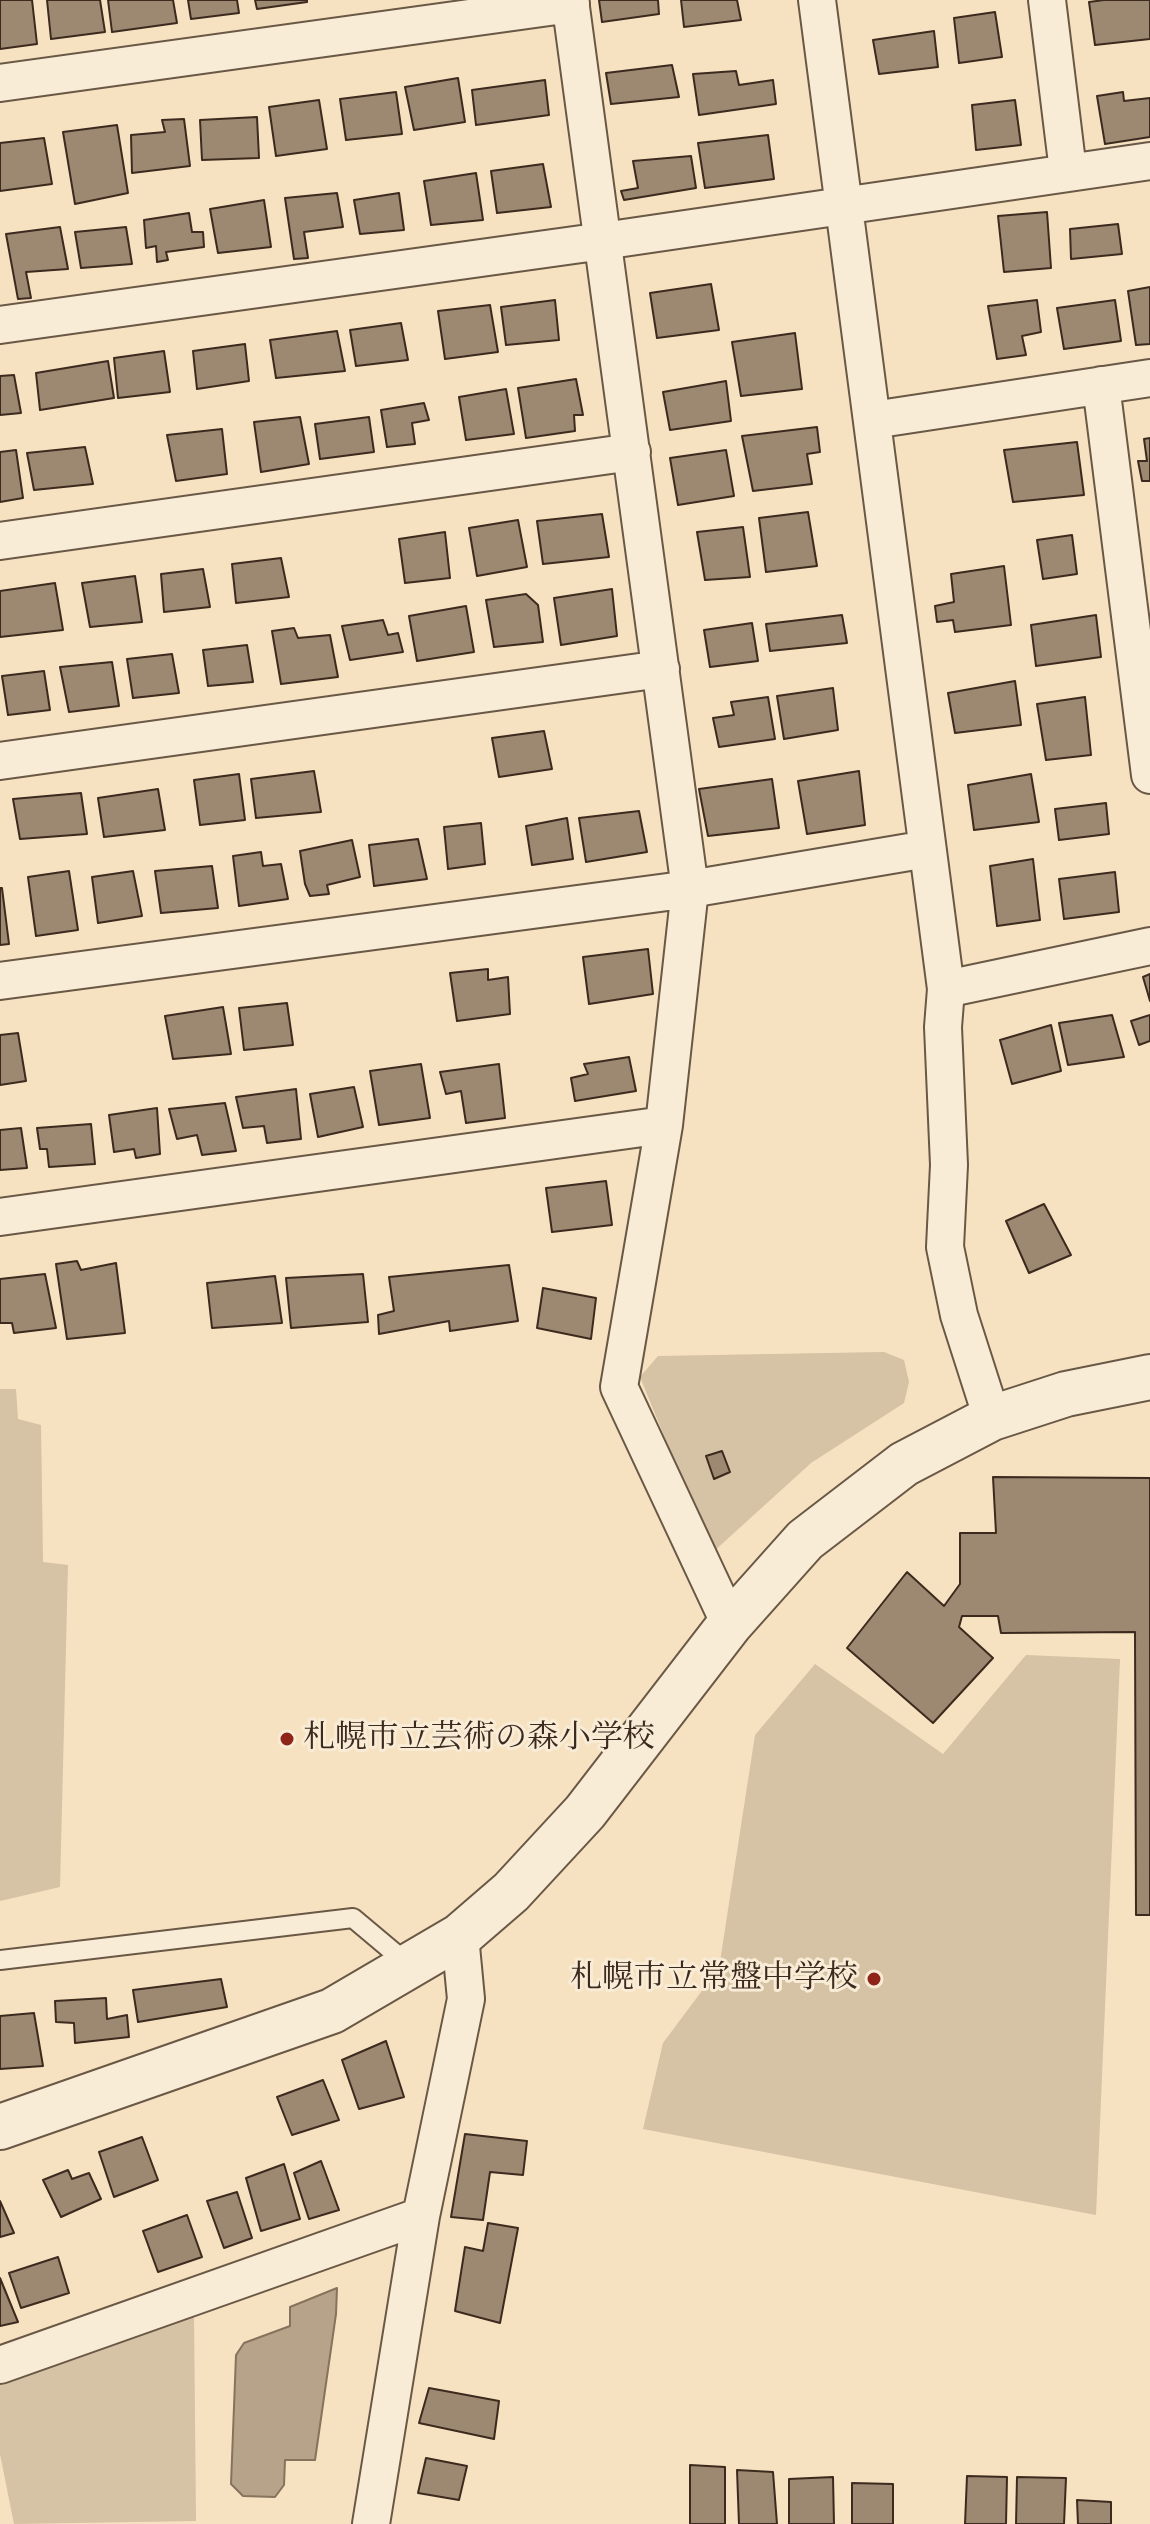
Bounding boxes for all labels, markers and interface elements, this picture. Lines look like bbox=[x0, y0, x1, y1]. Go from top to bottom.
place label: 札幌市立芸術の森小学校 bbox=[303, 1720, 655, 1758]
marker: 札幌市立芸術の森小学校 bbox=[278, 1730, 296, 1748]
place label: 札幌市立常盤中学校 bbox=[570, 1960, 858, 1998]
marker: 札幌市立常盤中学校 bbox=[865, 1970, 883, 1988]

